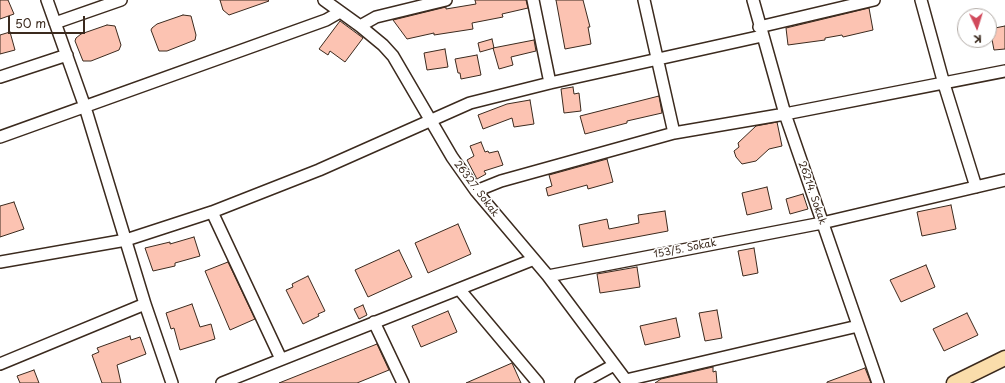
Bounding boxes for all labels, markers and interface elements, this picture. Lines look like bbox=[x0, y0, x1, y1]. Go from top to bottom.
scale bar bbox=[10, 8, 87, 34]
north arrow bbox=[957, 8, 997, 48]
text: 50 m bbox=[15, 14, 46, 32]
text: K bbox=[973, 31, 982, 48]
street label: 26327. Sokak bbox=[451, 159, 501, 219]
street label: 26214. Sokak bbox=[796, 160, 828, 226]
street label: 153/5. Sokak bbox=[652, 237, 718, 261]

